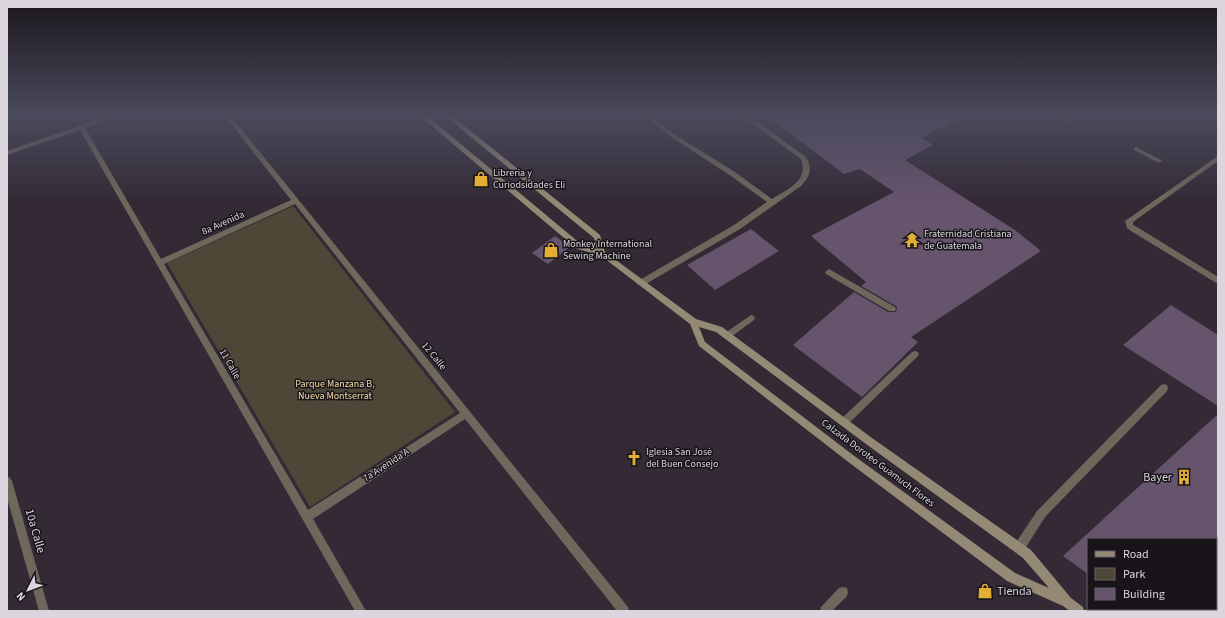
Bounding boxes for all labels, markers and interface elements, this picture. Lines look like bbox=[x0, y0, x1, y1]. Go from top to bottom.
place label: Libreria y Curiodsidades Eli bbox=[493, 166, 565, 192]
shop icon: Libreria y Curiodsidades Eli bbox=[472, 170, 490, 188]
street label: 8a Avenida bbox=[199, 207, 247, 239]
place label: Fraternidad Cristiana de Guatemala bbox=[924, 227, 1012, 253]
temple icon: Fraternidad Cristiana de Guatemala bbox=[903, 231, 921, 249]
place label: Monkey International Sewing Machine bbox=[563, 237, 653, 263]
shop icon: Monkey International Sewing Machine bbox=[542, 241, 560, 259]
street label: 12 Calle bbox=[418, 339, 450, 373]
street label: 11 Calle bbox=[216, 346, 244, 382]
park label: Parque Manzana B, Nueva Montserrat bbox=[295, 377, 375, 403]
street label: Calzada Doroteo Guamuch Flores bbox=[818, 416, 938, 510]
street label: 7a Avenida A bbox=[360, 444, 412, 485]
place label: Iglesia San José del Buen Consejo bbox=[646, 445, 718, 471]
church icon: Iglesia San José del Buen Consejo bbox=[625, 449, 643, 467]
building icon: Bayer bbox=[1175, 468, 1193, 486]
place label: Bayer bbox=[1143, 469, 1173, 486]
street label: 10a Calle bbox=[21, 507, 49, 555]
legend bbox=[1087, 538, 1217, 610]
text: Road bbox=[1123, 546, 1149, 563]
text: Park bbox=[1123, 566, 1145, 583]
north arrow bbox=[8, 570, 48, 610]
shop icon: Tienda bbox=[976, 582, 994, 600]
place label: Tienda bbox=[997, 583, 1032, 600]
text: Building bbox=[1123, 586, 1165, 603]
text: N bbox=[13, 589, 29, 604]

